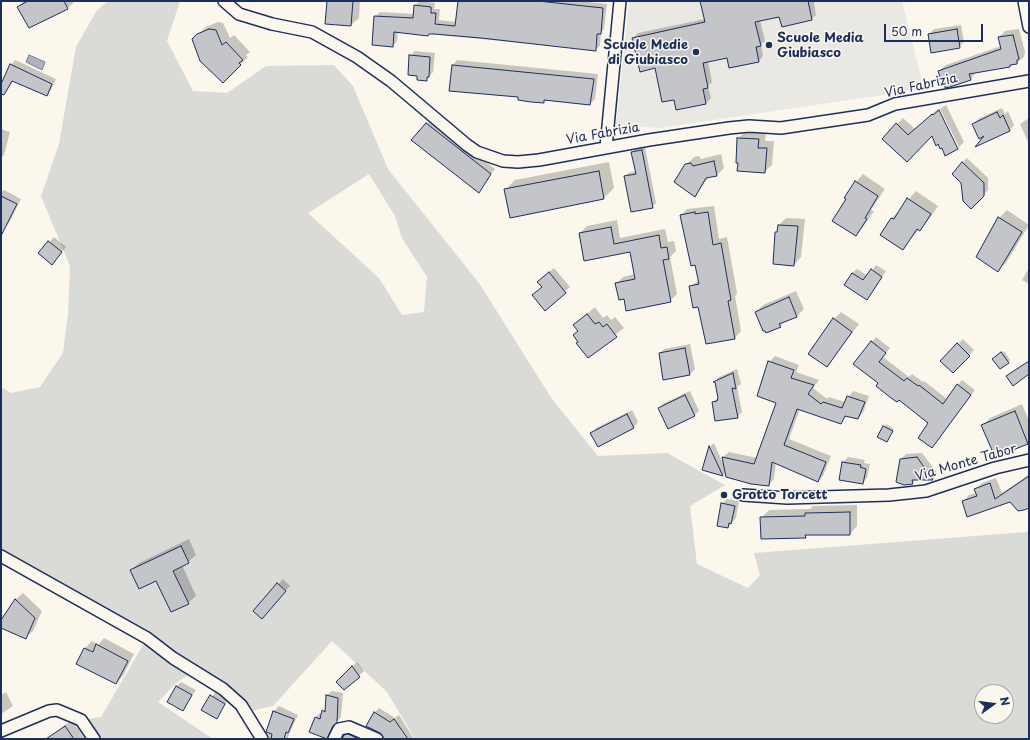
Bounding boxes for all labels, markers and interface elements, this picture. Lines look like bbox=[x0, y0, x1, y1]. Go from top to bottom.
scale bar bbox=[886, 16, 985, 42]
text: 50 m bbox=[891, 22, 922, 40]
place label: Scuole Media Giubiasco bbox=[777, 30, 864, 61]
place label: Scuole Medie di Giubiasco bbox=[603, 37, 688, 68]
marker: Scuole Media Giubiasco bbox=[764, 40, 774, 50]
marker: Scuole Medie di Giubiasco bbox=[691, 47, 701, 57]
street label: Via Fabrizia bbox=[883, 71, 959, 101]
street label: Via Fabrizia bbox=[565, 120, 641, 148]
street label: Via Monte Tabor bbox=[913, 441, 1019, 485]
place label: Grotto Torcett bbox=[732, 487, 828, 503]
marker: Grotto Torcett bbox=[719, 490, 729, 500]
north arrow bbox=[974, 684, 1014, 724]
text: N bbox=[996, 695, 1014, 708]

